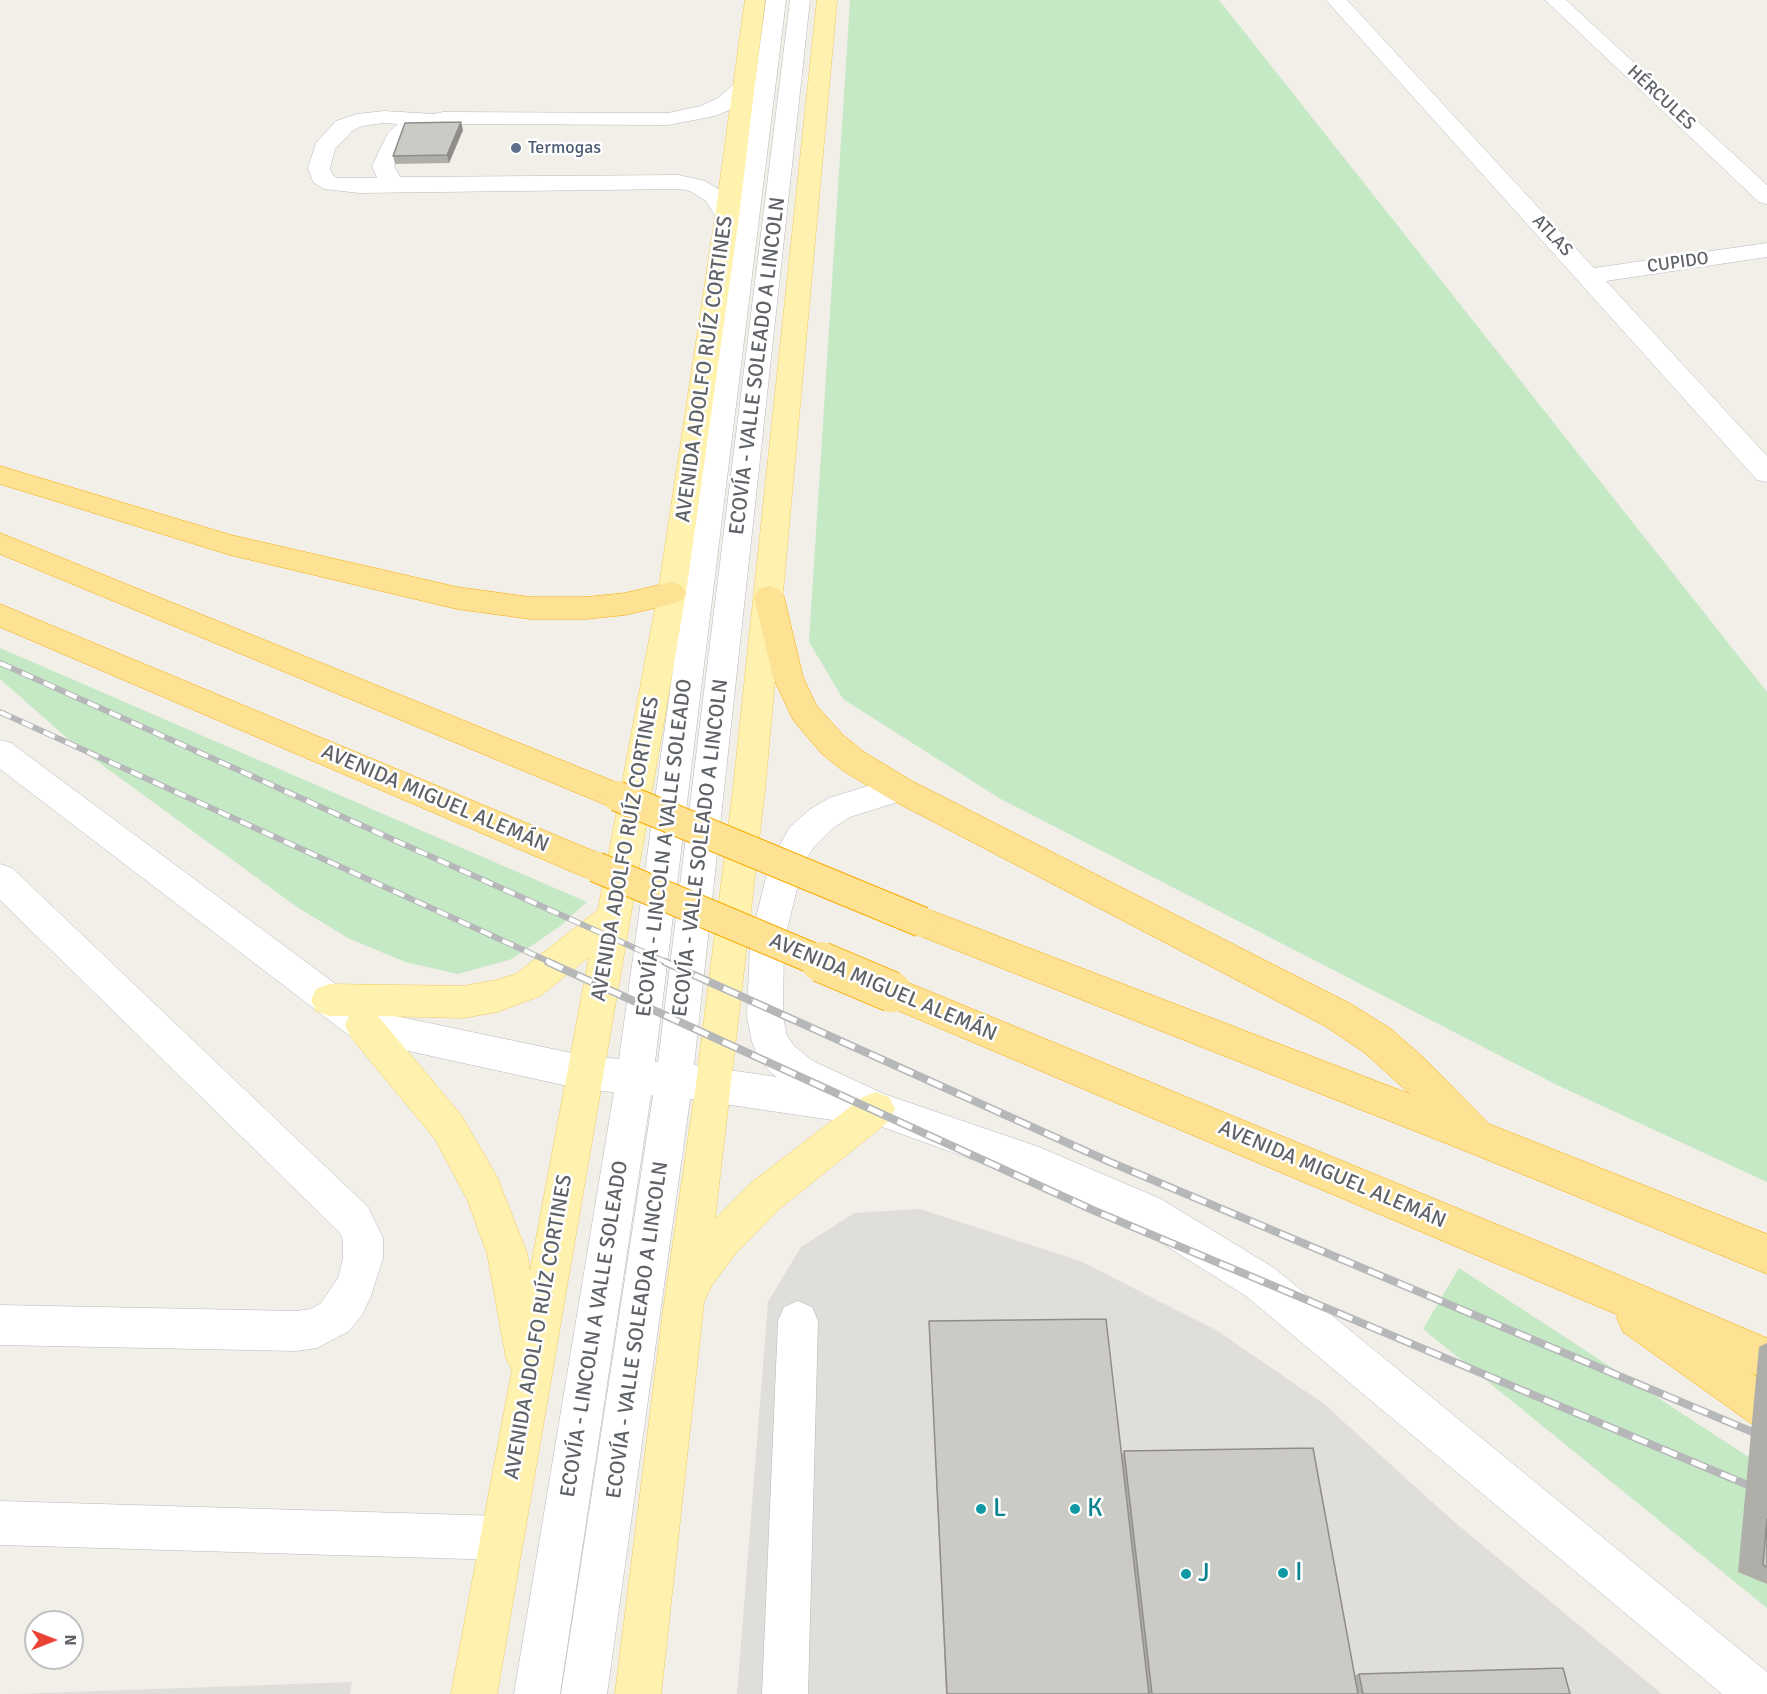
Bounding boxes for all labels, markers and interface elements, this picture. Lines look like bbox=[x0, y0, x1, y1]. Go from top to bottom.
street label: HÉRCULES bbox=[1622, 61, 1700, 135]
place label: Termogas bbox=[528, 137, 601, 159]
marker: Termogas bbox=[509, 141, 523, 155]
street label: ECOVÍA - VALLE SOLEADO A LINCOLN bbox=[725, 196, 791, 536]
street label: ATLAS bbox=[1527, 211, 1577, 261]
street label: AVENIDA ADOLFO RUÍZ CORTINES bbox=[671, 214, 739, 524]
street label: CUPIDO bbox=[1646, 248, 1710, 278]
street label: ECOVÍA - LINCOLN A VALLE SOLEADO bbox=[632, 678, 698, 1018]
street label: ECOVÍA - VALLE SOLEADO A LINCOLN bbox=[668, 678, 734, 1018]
street label: AVENIDA ADOLFO RUÍZ CORTINES bbox=[587, 695, 665, 1003]
street label: AVENIDA MIGUEL ALEMÁN bbox=[318, 740, 552, 858]
street label: AVENIDA MIGUEL ALEMÁN bbox=[766, 929, 1000, 1047]
street label: AVENIDA MIGUEL ALEMÁN bbox=[1215, 1116, 1449, 1234]
street label: ECOVÍA - LINCOLN A VALLE SOLEADO bbox=[556, 1159, 634, 1499]
street label: ECOVÍA - VALLE SOLEADO A LINCOLN bbox=[602, 1160, 674, 1500]
street label: AVENIDA ADOLFO RUÍZ CORTINES bbox=[500, 1173, 578, 1481]
place label: L bbox=[993, 1493, 1006, 1525]
place label: K bbox=[1087, 1493, 1102, 1525]
marker: L bbox=[974, 1502, 988, 1516]
marker: K bbox=[1068, 1502, 1082, 1516]
place label: I bbox=[1295, 1557, 1303, 1589]
place label: J bbox=[1198, 1558, 1210, 1590]
marker: I bbox=[1276, 1566, 1290, 1580]
marker: J bbox=[1179, 1567, 1193, 1581]
north arrow bbox=[24, 1610, 84, 1670]
text: N bbox=[60, 1634, 80, 1646]

